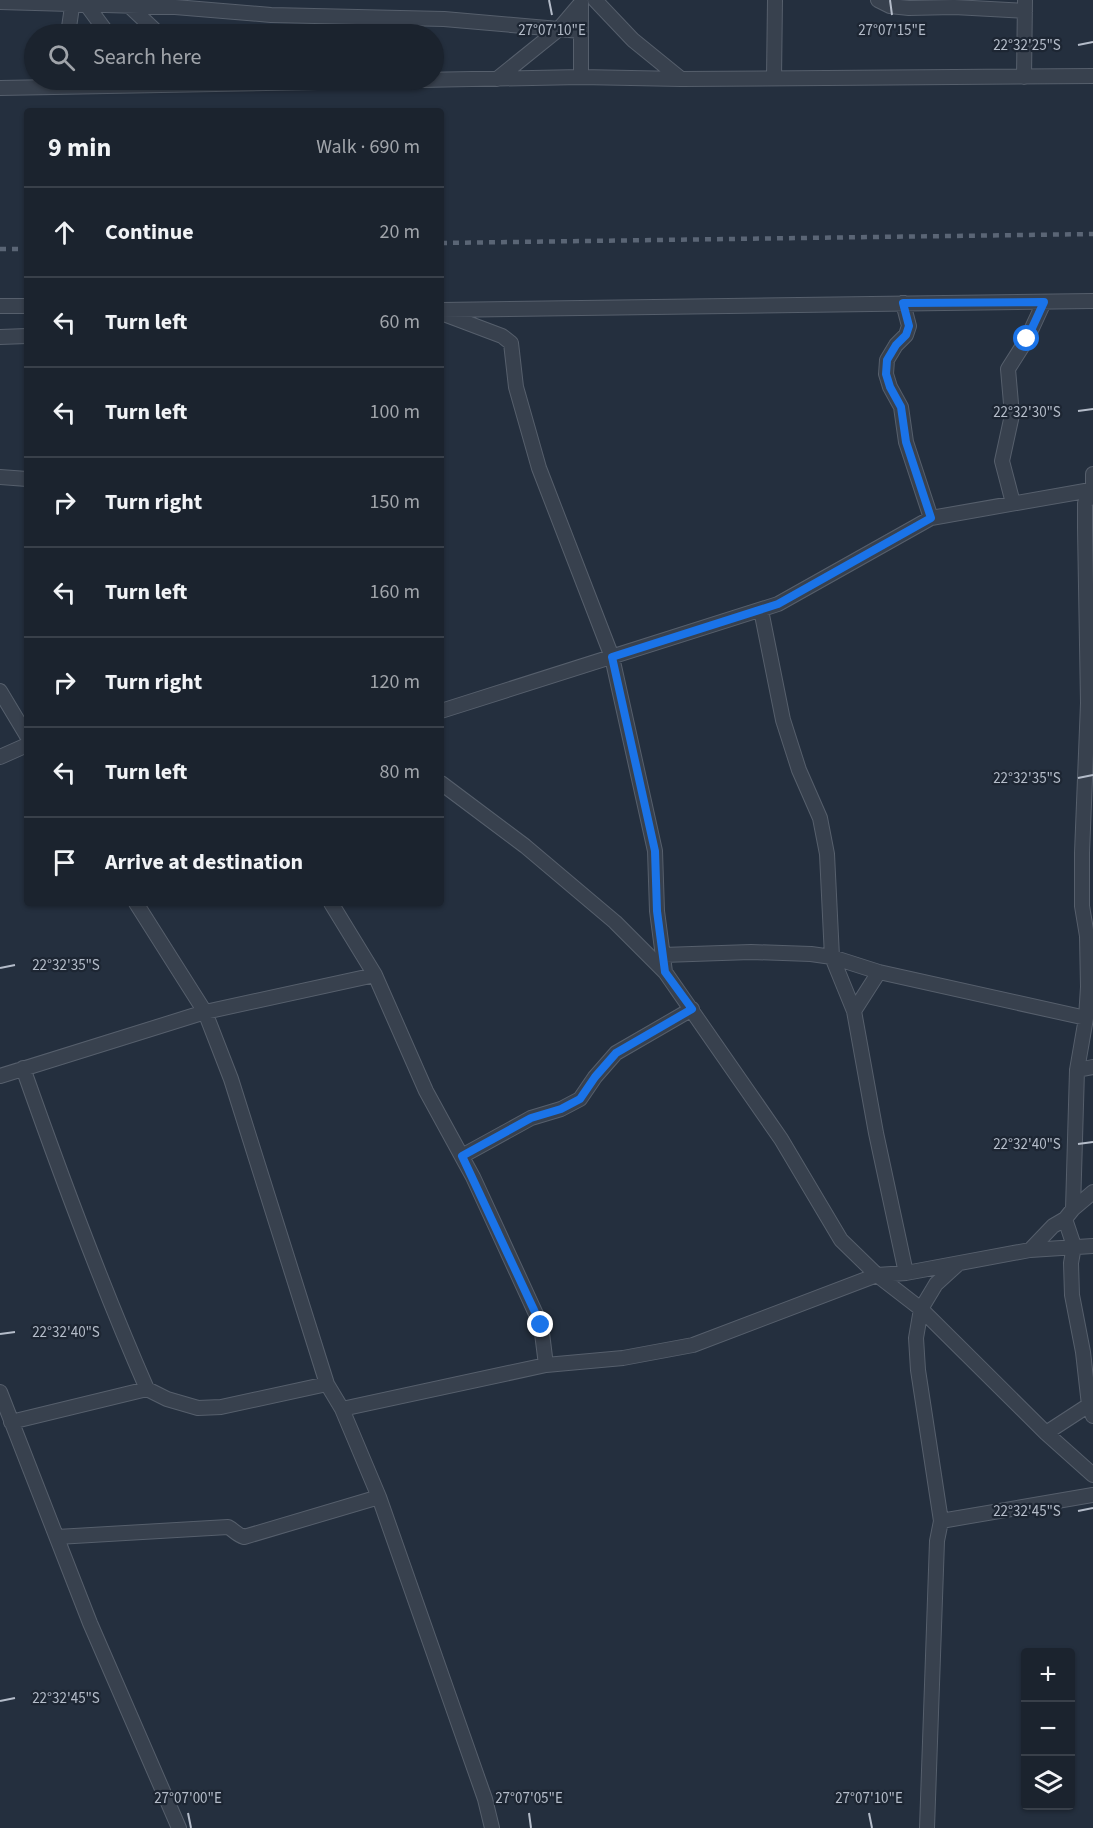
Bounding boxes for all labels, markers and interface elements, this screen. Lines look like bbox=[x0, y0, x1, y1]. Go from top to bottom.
text: 27°07'10"E bbox=[518, 20, 586, 41]
text: 27°07'15"E bbox=[858, 20, 926, 41]
search box bbox=[24, 24, 444, 90]
text: 22°32'25"S bbox=[993, 35, 1061, 56]
icon: search bbox=[45, 41, 78, 74]
text: Search here bbox=[93, 41, 201, 73]
text: 9 min bbox=[48, 129, 111, 166]
text: Walk · 690 m bbox=[316, 133, 420, 161]
icon: ahead bbox=[48, 216, 81, 249]
text: Continue bbox=[105, 216, 194, 248]
text: 20 m bbox=[380, 218, 420, 246]
icon: left bbox=[48, 306, 81, 339]
text: Turn left bbox=[105, 306, 187, 338]
text: 60 m bbox=[380, 308, 420, 336]
route start bbox=[1013, 325, 1039, 351]
icon: left bbox=[48, 396, 81, 429]
text: Turn left bbox=[105, 396, 187, 428]
text: 100 m bbox=[370, 398, 420, 426]
text: 22°32'30"S bbox=[993, 402, 1061, 423]
icon: right bbox=[48, 486, 81, 519]
text: Turn right bbox=[105, 486, 202, 518]
text: 150 m bbox=[370, 488, 420, 516]
icon: left bbox=[48, 576, 81, 609]
text: Turn left bbox=[105, 576, 187, 608]
text: 160 m bbox=[370, 578, 420, 606]
icon: right bbox=[48, 666, 81, 699]
text: Turn right bbox=[105, 666, 202, 698]
text: 120 m bbox=[370, 668, 420, 696]
icon: left bbox=[48, 756, 81, 789]
text: Turn left bbox=[105, 756, 187, 788]
text: 80 m bbox=[380, 758, 420, 786]
text: 22°32'35"S bbox=[993, 768, 1061, 789]
icon: arrive bbox=[48, 846, 81, 879]
text: Arrive at destination bbox=[105, 846, 303, 878]
text: 22°32'35"S bbox=[32, 955, 100, 976]
text: 22°32'40"S bbox=[993, 1134, 1061, 1155]
route end bbox=[527, 1311, 553, 1337]
text: 22°32'40"S bbox=[32, 1322, 100, 1343]
text: 22°32'45"S bbox=[993, 1501, 1061, 1522]
map controls bbox=[1021, 1648, 1075, 1810]
button: + bbox=[1021, 1648, 1075, 1702]
text: 22°32'45"S bbox=[32, 1688, 100, 1709]
button: − bbox=[1021, 1702, 1075, 1756]
button: layers bbox=[1021, 1756, 1075, 1810]
text: 27°07'00"E bbox=[154, 1788, 222, 1809]
text: 27°07'05"E bbox=[495, 1788, 563, 1809]
text: 27°07'10"E bbox=[835, 1788, 903, 1809]

